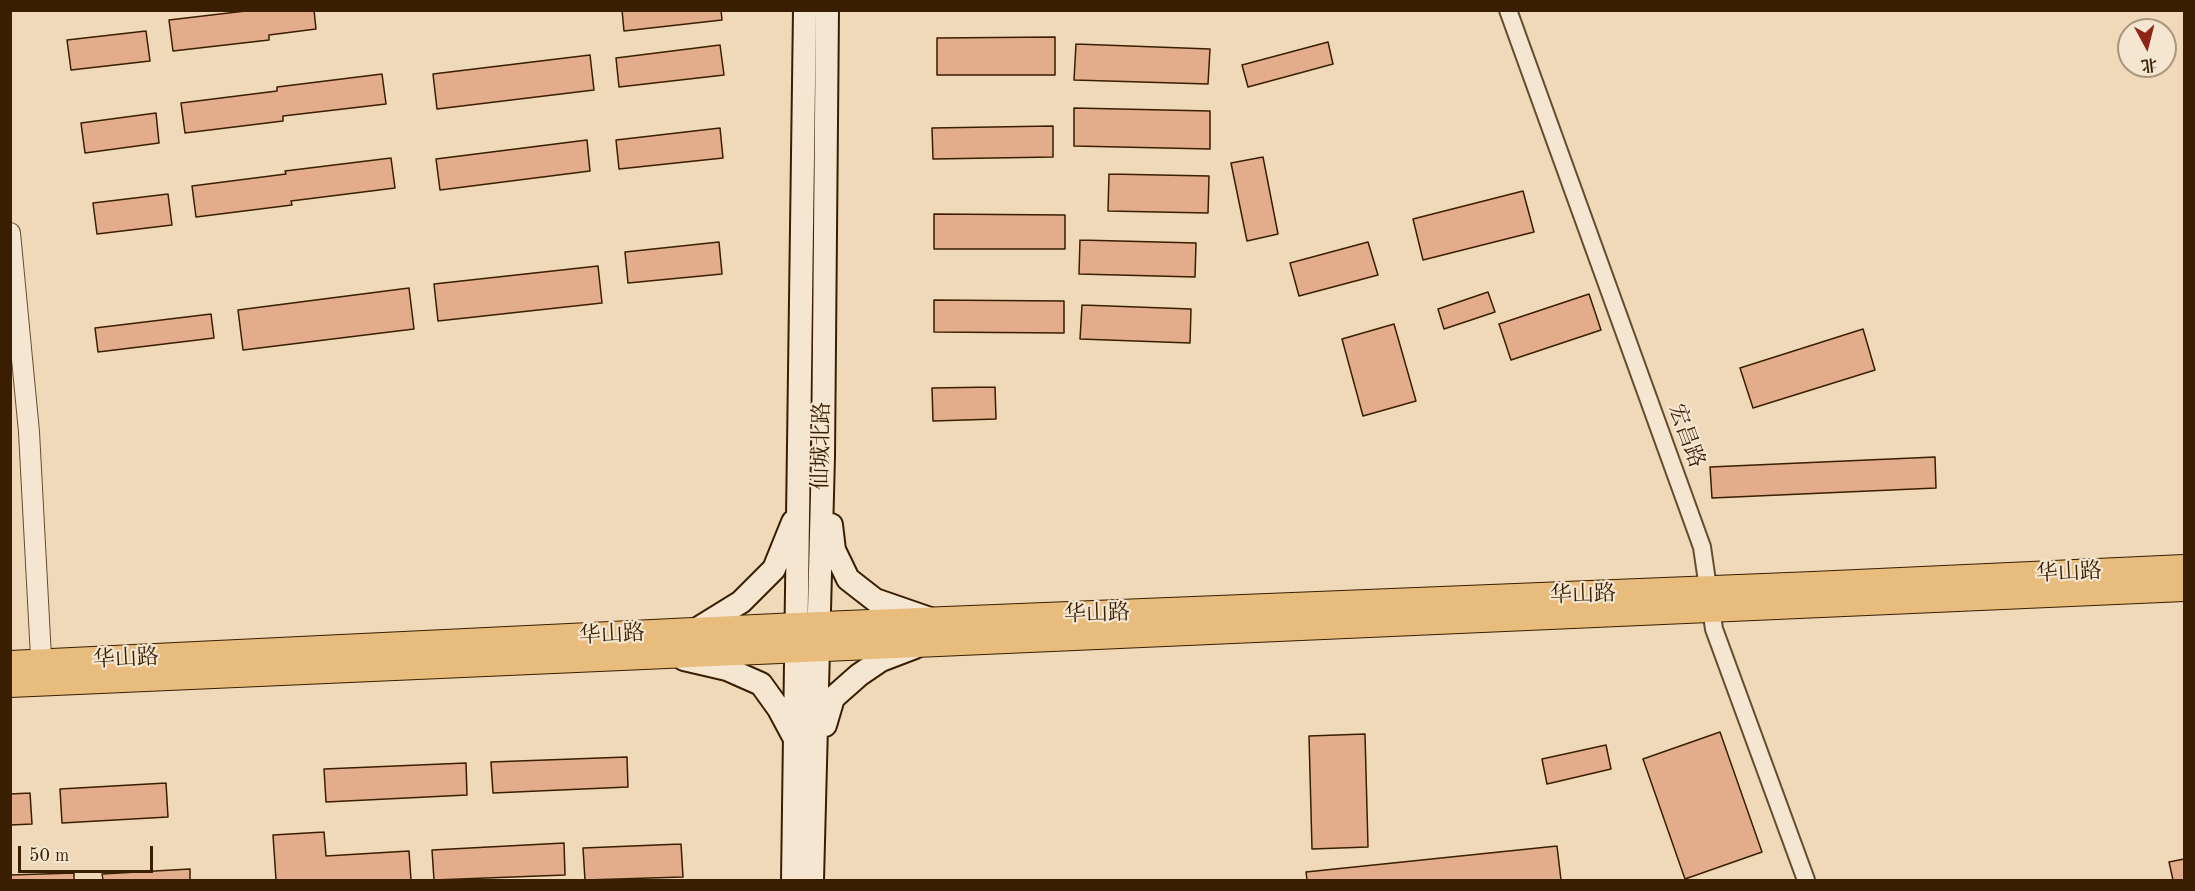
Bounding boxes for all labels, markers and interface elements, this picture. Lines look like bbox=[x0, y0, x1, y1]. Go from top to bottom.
north arrow bbox=[2117, 18, 2177, 78]
text: 北 bbox=[2140, 55, 2158, 73]
street label: 宏昌路 bbox=[1662, 400, 1710, 472]
street label: 仙城北路 bbox=[808, 402, 836, 490]
street label: 华山路 bbox=[2035, 558, 2103, 588]
street label: 华山路 bbox=[1550, 581, 1616, 609]
street label: 华山路 bbox=[1064, 600, 1130, 628]
street label: 华山路 bbox=[578, 620, 646, 650]
street label: 华山路 bbox=[92, 644, 160, 674]
scale bar bbox=[21, 834, 156, 872]
text: 50 m bbox=[29, 847, 69, 865]

